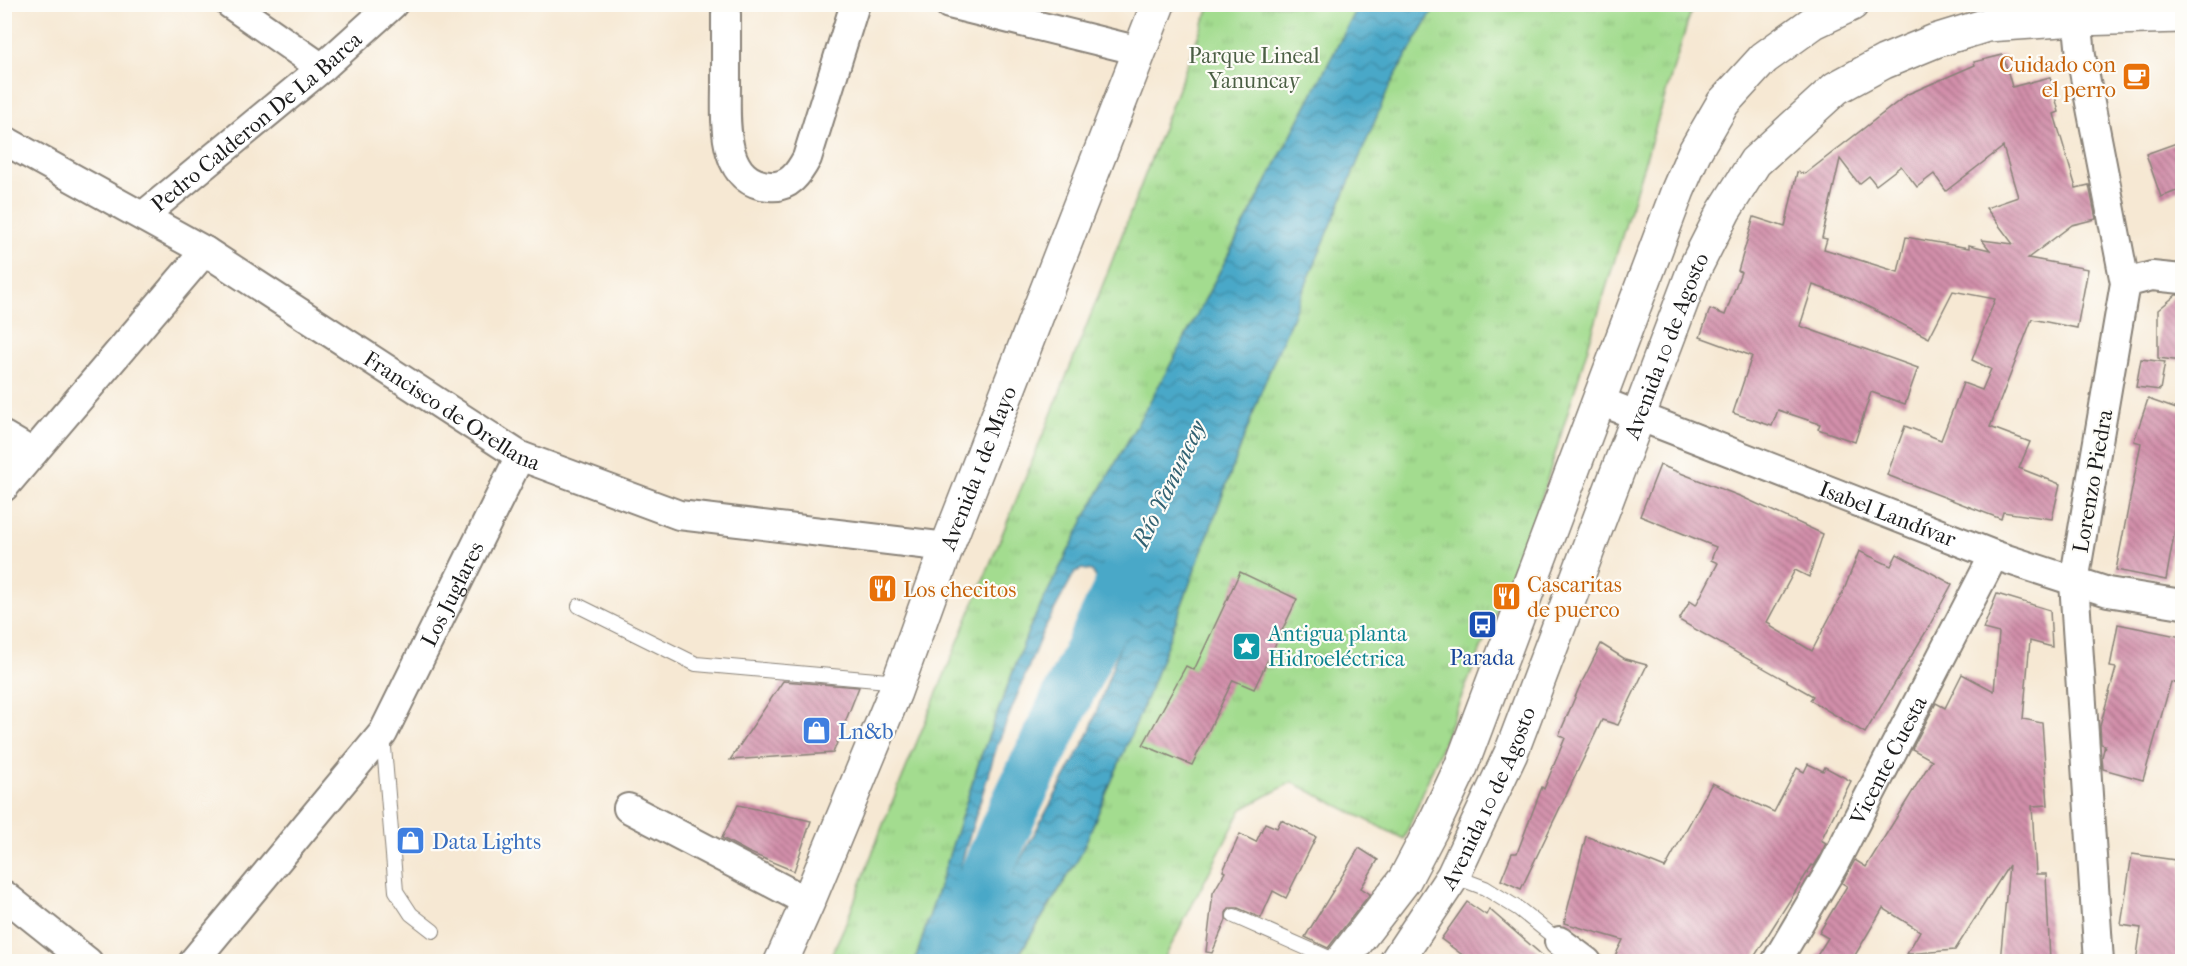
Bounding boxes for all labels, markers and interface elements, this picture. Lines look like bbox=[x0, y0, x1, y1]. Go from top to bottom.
street label: Pedro Calderon De La Barca bbox=[146, 26, 368, 218]
park label: Parque Lineal Yanuncay bbox=[1188, 43, 1320, 94]
place label: Cuidado con el perro bbox=[1999, 52, 2116, 103]
cafe icon: Cuidado con el perro bbox=[2121, 61, 2153, 93]
street label: Avenida 10 de Agosto bbox=[1619, 248, 1715, 444]
street label: Francisco de Orellana bbox=[358, 346, 544, 477]
street label: Avenida 1 de Mayo bbox=[935, 383, 1022, 555]
street label: Lorenzo Piedra bbox=[2068, 407, 2119, 555]
water label: Río Yanuncay bbox=[1125, 415, 1212, 554]
street label: Isabel Landívar bbox=[1815, 476, 1960, 553]
street label: Los Juglares bbox=[416, 537, 490, 651]
place label: Cascaritas de puerco bbox=[1527, 572, 1622, 623]
restaurant icon: Los checitos bbox=[866, 573, 898, 605]
place label: Los checitos bbox=[903, 577, 1016, 603]
restaurant icon: Cascaritas de puerco bbox=[1490, 581, 1522, 613]
bus stop icon: Parada bbox=[1466, 609, 1498, 641]
place label: Antigua planta Hidroeléctrica bbox=[1267, 621, 1408, 672]
place icon: Antigua planta Hidroeléctrica bbox=[1231, 630, 1263, 662]
place label: Parada bbox=[1450, 645, 1515, 671]
street label: Vicente Cuesta bbox=[1844, 691, 1933, 830]
street label: Avenida 10 de Agosto bbox=[1435, 703, 1541, 895]
shop icon: Ln&b bbox=[801, 715, 833, 747]
place label: Ln&b bbox=[838, 719, 894, 745]
shop icon: Data Lights bbox=[395, 825, 427, 857]
place label: Data Lights bbox=[432, 829, 541, 855]

